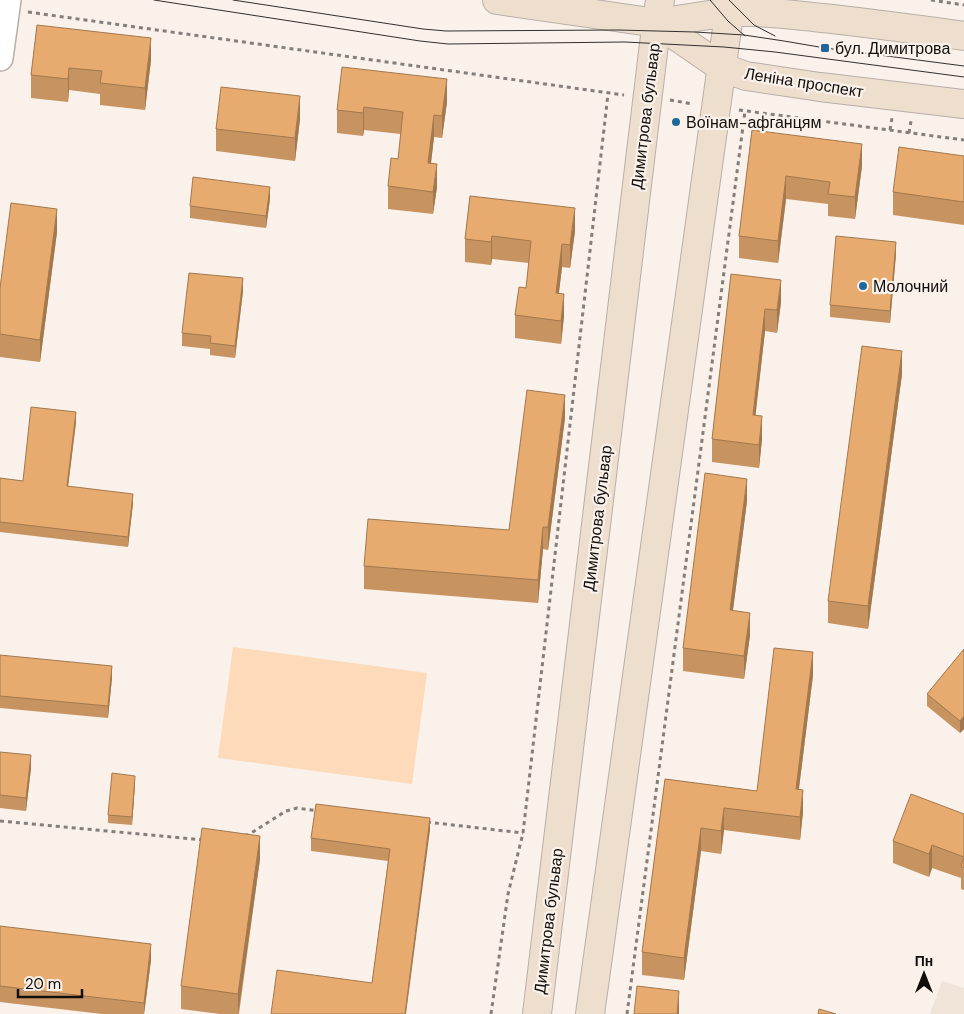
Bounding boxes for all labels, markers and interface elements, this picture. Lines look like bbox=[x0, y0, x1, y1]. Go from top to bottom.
place label: бул. Димитрова bbox=[835, 38, 950, 59]
street label: Димитрова бульвар bbox=[626, 42, 665, 190]
marker: бул. Димитрова bbox=[819, 42, 831, 54]
street label: Леніна проспект bbox=[743, 63, 866, 102]
place label: Воїнам-афганцям bbox=[686, 112, 822, 133]
marker: Воїнам-афганцям bbox=[670, 116, 682, 128]
place label: Молочний bbox=[873, 276, 948, 297]
marker: Молочний bbox=[857, 280, 869, 292]
street label: Димитрова бульвар bbox=[578, 444, 617, 592]
street label: Димитрова бульвар bbox=[529, 847, 568, 995]
north arrow bbox=[899, 949, 949, 999]
text: Пн bbox=[915, 952, 933, 970]
scale bar bbox=[18, 966, 81, 998]
text: 20 m bbox=[25, 974, 61, 994]

